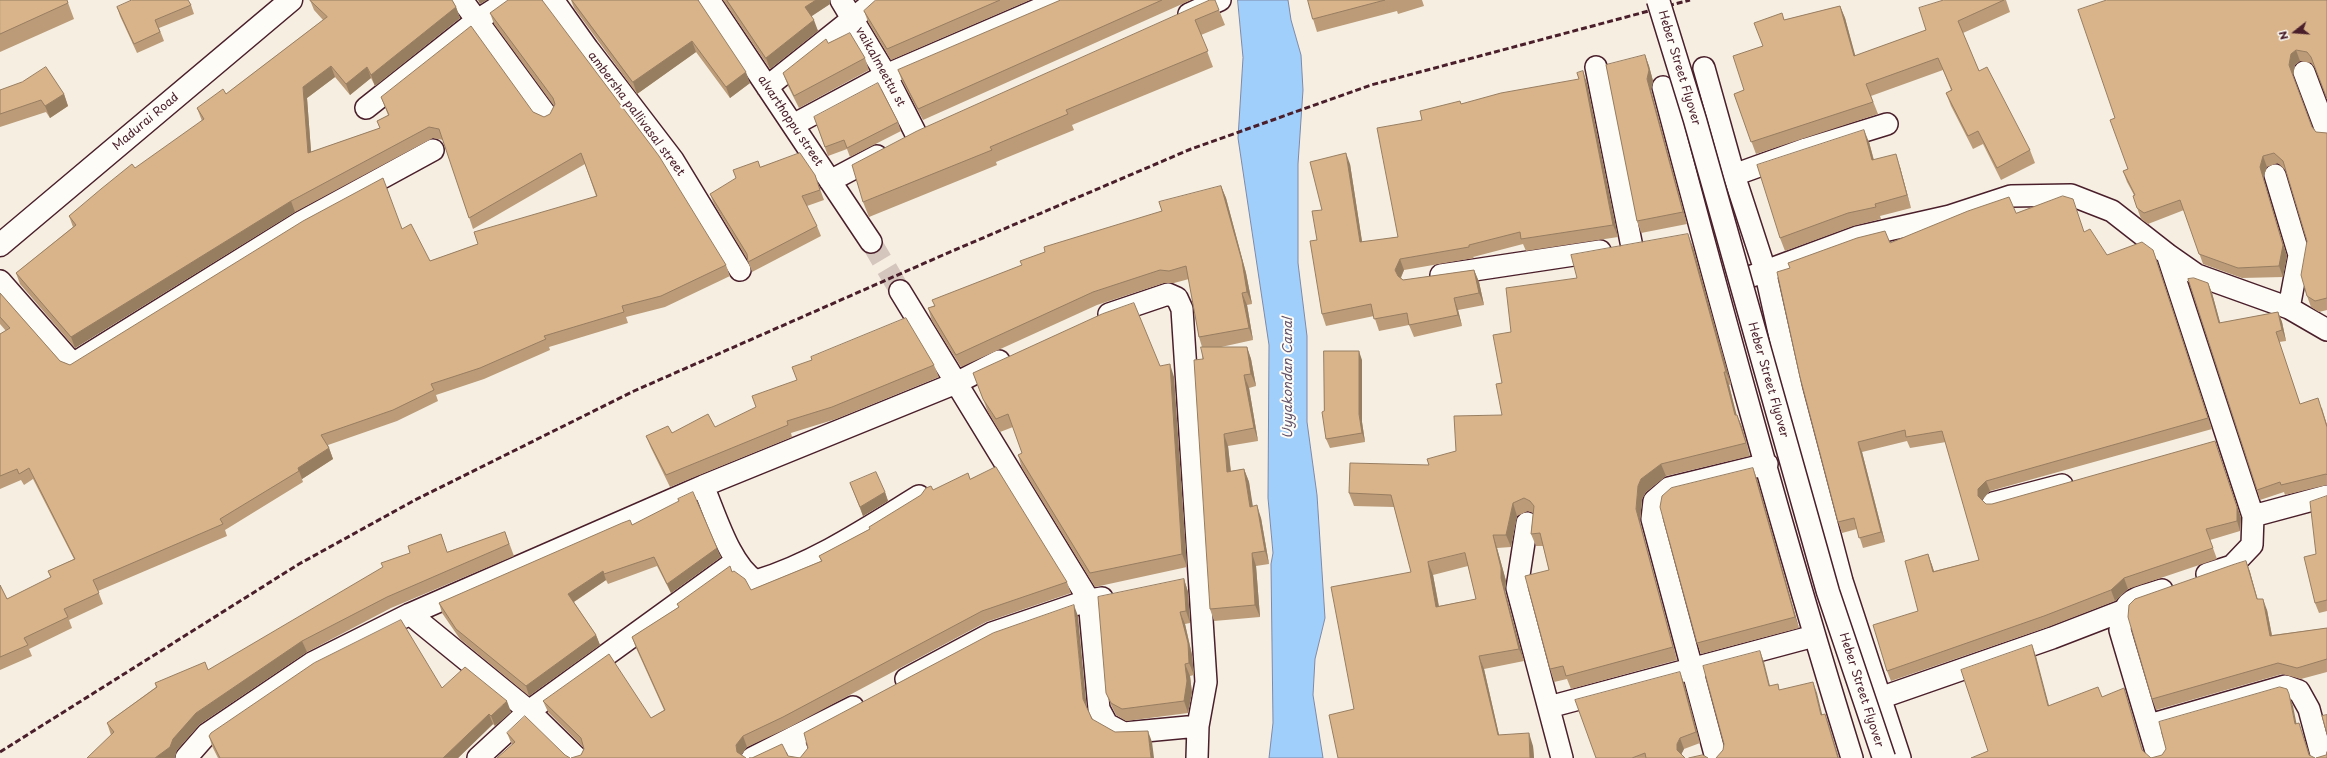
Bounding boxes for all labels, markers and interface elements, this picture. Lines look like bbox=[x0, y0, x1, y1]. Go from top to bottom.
street label: Heber Street Flyover bbox=[1655, 9, 1703, 127]
north arrow bbox=[2275, 12, 2315, 52]
street label: vaikalmeettu st bbox=[852, 25, 908, 109]
text: N bbox=[2274, 29, 2292, 42]
street label: ambersha pallivasal street bbox=[584, 49, 688, 179]
street label: alvarthoppu street bbox=[754, 73, 826, 169]
street label: Madurai Road bbox=[110, 90, 182, 154]
water label: Uyyakondan Canal bbox=[1280, 317, 1296, 439]
street label: Heber Street Flyover bbox=[1745, 321, 1791, 439]
street label: Heber Street Flyover bbox=[1836, 631, 1886, 749]

